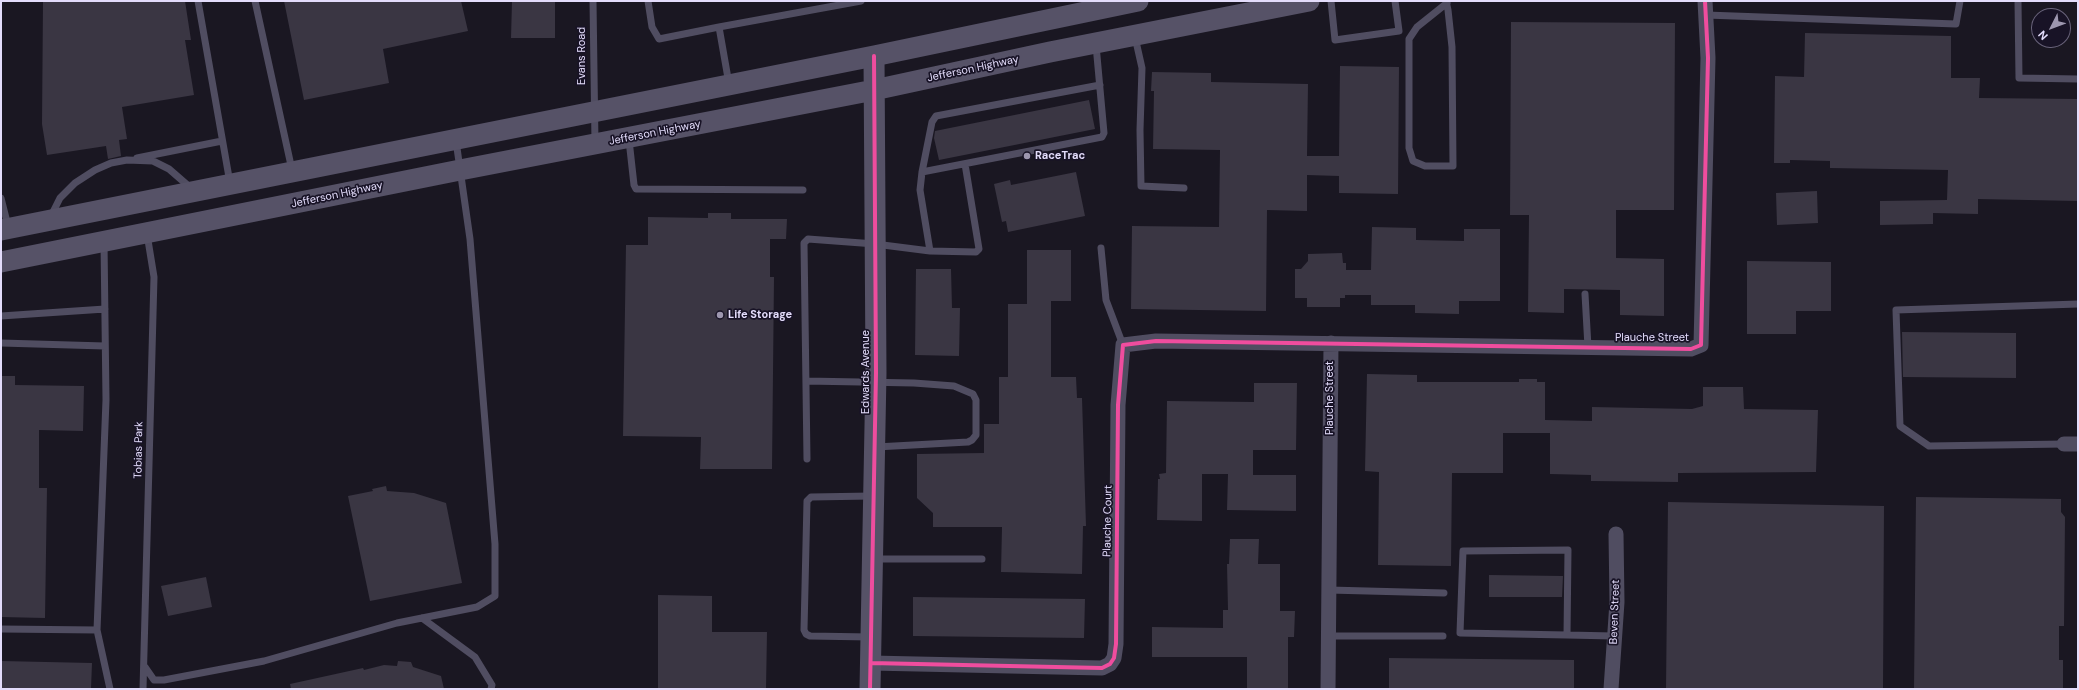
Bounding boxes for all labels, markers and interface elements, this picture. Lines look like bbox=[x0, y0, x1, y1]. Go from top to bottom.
north arrow bbox=[2031, 8, 2071, 48]
street label: Evans Road bbox=[575, 27, 589, 85]
text: N bbox=[2035, 28, 2051, 43]
street label: Jefferson Highway bbox=[926, 53, 1020, 85]
street label: Jefferson Highway bbox=[608, 118, 702, 148]
place label: RaceTrac bbox=[1035, 149, 1085, 163]
marker: RaceTrac bbox=[1022, 151, 1032, 161]
street label: Jefferson Highway bbox=[290, 179, 384, 211]
place label: Life Storage bbox=[728, 308, 792, 322]
marker: Life Storage bbox=[715, 310, 725, 320]
street label: Edwards Avenue bbox=[859, 330, 873, 414]
street label: Plauche Street bbox=[1615, 331, 1689, 345]
street label: Plauche Street bbox=[1323, 361, 1337, 435]
street label: Tobias Park bbox=[132, 421, 146, 479]
street label: Plauche Court bbox=[1101, 485, 1115, 557]
street label: Beven Street bbox=[1607, 579, 1623, 645]

